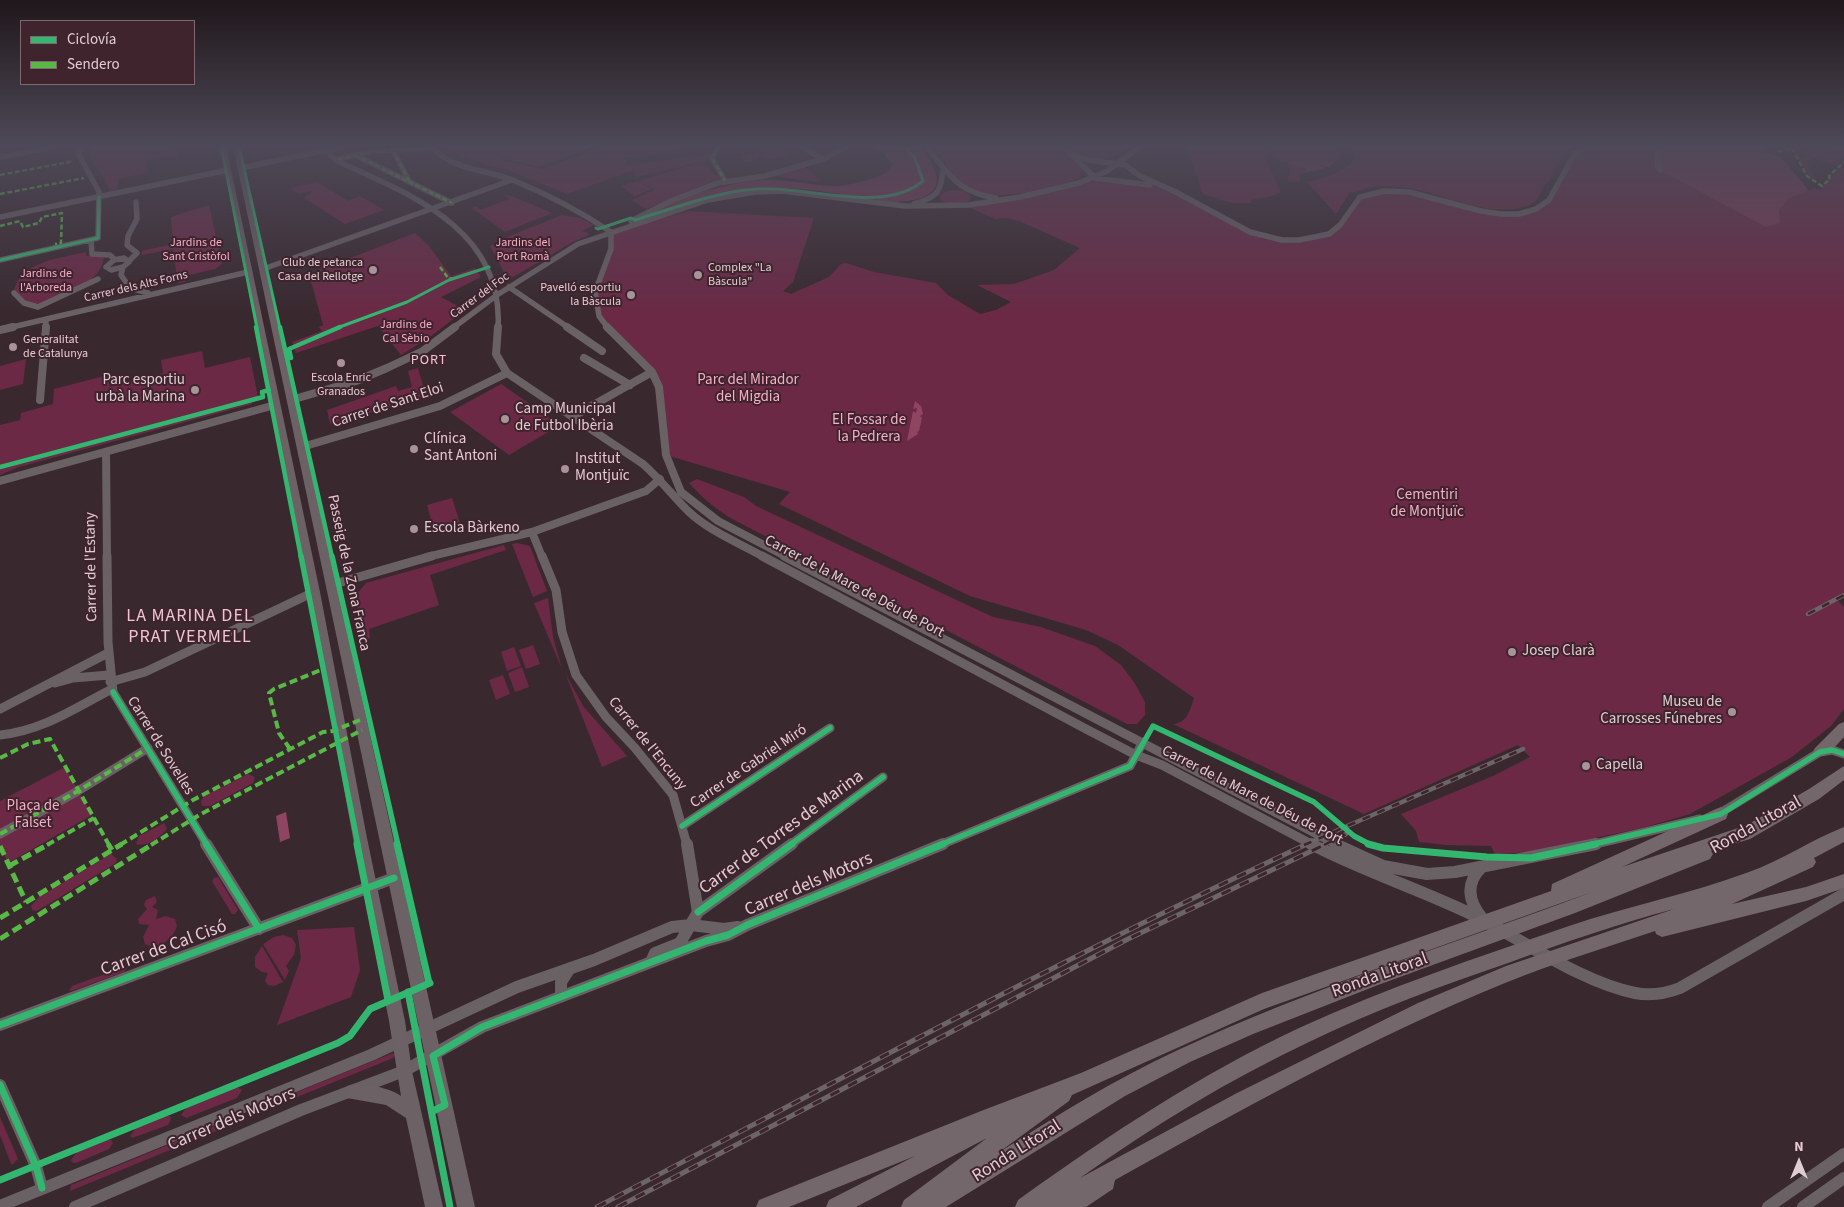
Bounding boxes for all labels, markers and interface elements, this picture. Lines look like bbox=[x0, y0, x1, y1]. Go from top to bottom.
legend bbox=[20, 20, 195, 85]
text: Ciclovía bbox=[67, 29, 116, 50]
text: Sendero bbox=[67, 54, 120, 75]
park label: Jardins de Sant Cristòfol bbox=[162, 236, 230, 264]
park label: Jardins del Port Romà bbox=[495, 236, 551, 264]
place label: Club de petanca Casa del Rellotge bbox=[278, 256, 363, 284]
place label: Complex "La Bàscula" bbox=[708, 261, 772, 289]
marker: Club de petanca Casa del Rellotge bbox=[367, 264, 379, 276]
park label: Jardins de l'Arboreda bbox=[20, 267, 72, 295]
street label: Carrer dels Alts Forns bbox=[83, 268, 189, 306]
marker: Complex "La Bàscula" bbox=[692, 269, 704, 281]
street label: Carrer del Foc bbox=[448, 270, 512, 322]
place label: Pavelló esportiu la Bàscula bbox=[540, 281, 621, 309]
marker: Pavelló esportiu la Bàscula bbox=[625, 289, 637, 301]
park label: Jardins de Cal Sèbio bbox=[380, 318, 432, 346]
place label: Generalitat de Catalunya bbox=[23, 333, 88, 361]
marker: Generalitat de Catalunya bbox=[7, 341, 19, 353]
district label: PORT bbox=[410, 353, 448, 369]
marker: Escola Enric Granados bbox=[335, 357, 347, 369]
place label: Escola Enric Granados bbox=[311, 371, 371, 399]
place label: Parc esportiu urbà la Marina bbox=[95, 372, 185, 407]
park label: Parc del Mirador del Migdia bbox=[697, 372, 799, 407]
street label: Carrer de Sant Eloi bbox=[330, 379, 446, 433]
marker: Parc esportiu urbà la Marina bbox=[189, 384, 201, 396]
place label: Camp Municipal de Futbol Ibèria bbox=[515, 401, 616, 436]
park label: El Fossar de la Pedrera bbox=[832, 412, 906, 447]
marker: Camp Municipal de Futbol Ibèria bbox=[499, 413, 511, 425]
place label: Clínica Sant Antoni bbox=[424, 431, 497, 466]
marker: Clínica Sant Antoni bbox=[408, 443, 420, 455]
place label: Institut Montjuïc bbox=[575, 451, 630, 486]
marker: Institut Montjuïc bbox=[559, 463, 571, 475]
park label: Cementiri de Montjuïc bbox=[1390, 487, 1464, 522]
street label: Passeig de la Zona Franca bbox=[323, 493, 373, 653]
street label: Carrer de l'Estany bbox=[82, 512, 102, 622]
place label: Escola Bàrkeno bbox=[424, 520, 520, 538]
marker: Escola Bàrkeno bbox=[408, 523, 420, 535]
street label: Carrer de la Mare de Déu de Port bbox=[761, 532, 947, 642]
district label: LA MARINA DEL PRAT VERMELL bbox=[125, 606, 255, 649]
place label: Josep Clarà bbox=[1522, 643, 1595, 661]
marker: Josep Clarà bbox=[1506, 646, 1518, 658]
street label: Carrer de Sovelles bbox=[123, 693, 197, 799]
street label: Carrer de l'Encuny bbox=[604, 694, 690, 794]
place label: Museu de Carrosses Fúnebres bbox=[1600, 694, 1722, 729]
marker: Museu de Carrosses Fúnebres bbox=[1726, 706, 1738, 718]
street label: Carrer de Gabriel Miró bbox=[687, 721, 811, 813]
street label: Carrer de la Mare de Déu de Port bbox=[1158, 742, 1346, 850]
place label: Capella bbox=[1596, 757, 1643, 775]
marker: Capella bbox=[1580, 760, 1592, 772]
street label: Carrer de Torres de Marina bbox=[696, 766, 868, 900]
street label: Ronda Litoral bbox=[1707, 792, 1805, 860]
park label: Plaça de Falset bbox=[7, 798, 59, 833]
street label: Carrer dels Motors bbox=[742, 848, 876, 922]
street label: Carrer de Cal Cisó bbox=[98, 916, 230, 982]
street label: Ronda Litoral bbox=[1329, 949, 1431, 1003]
street label: Carrer dels Motors bbox=[165, 1083, 299, 1157]
street label: Ronda Litoral bbox=[969, 1116, 1065, 1188]
north arrow bbox=[1774, 1137, 1824, 1187]
text: N bbox=[1794, 1137, 1804, 1157]

